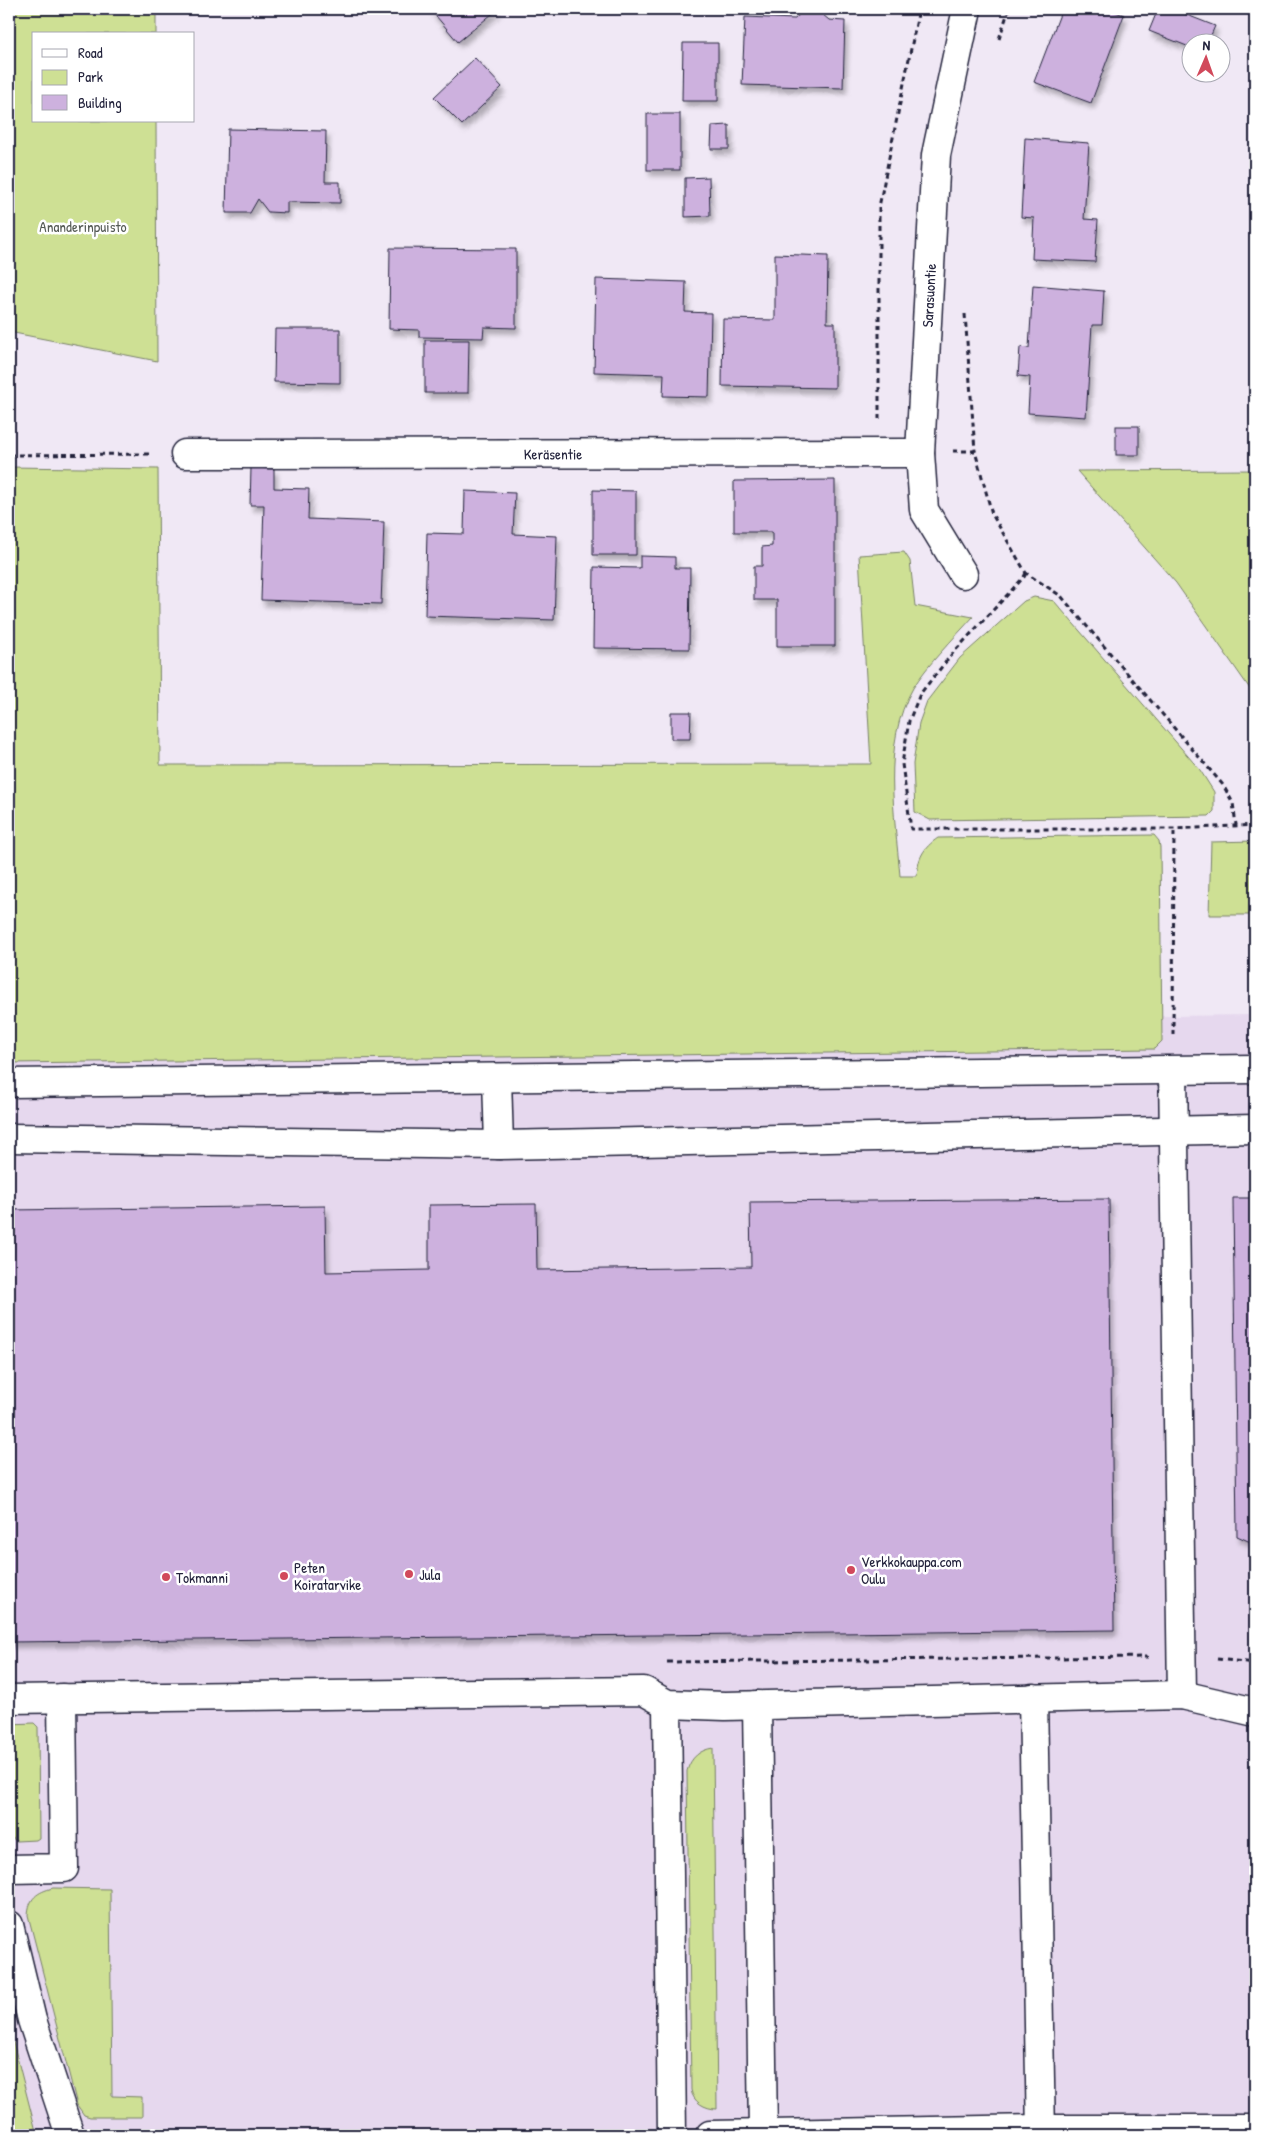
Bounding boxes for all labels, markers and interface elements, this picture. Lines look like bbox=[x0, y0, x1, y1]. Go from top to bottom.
legend bbox=[32, 32, 195, 122]
north arrow bbox=[1182, 32, 1232, 82]
text: N bbox=[1202, 35, 1211, 54]
text: Road bbox=[78, 42, 103, 63]
text: Park bbox=[78, 66, 103, 87]
text: Building bbox=[78, 92, 122, 113]
park label: Ananderinpuisto bbox=[39, 216, 127, 237]
street label: Sarasuontie bbox=[916, 263, 941, 328]
street label: Keräsentie bbox=[524, 443, 582, 464]
place label: Verkkokauppa.com Oulu bbox=[861, 1551, 962, 1589]
place label: Peten Koiratarvike bbox=[294, 1557, 361, 1595]
place label: Jula bbox=[419, 1564, 441, 1585]
marker: Verkkokauppa.com Oulu bbox=[845, 1564, 857, 1576]
place label: Tokmanni bbox=[176, 1567, 228, 1588]
marker: Jula bbox=[403, 1568, 415, 1580]
marker: Peten Koiratarvike bbox=[278, 1570, 290, 1582]
marker: Tokmanni bbox=[160, 1571, 172, 1583]

